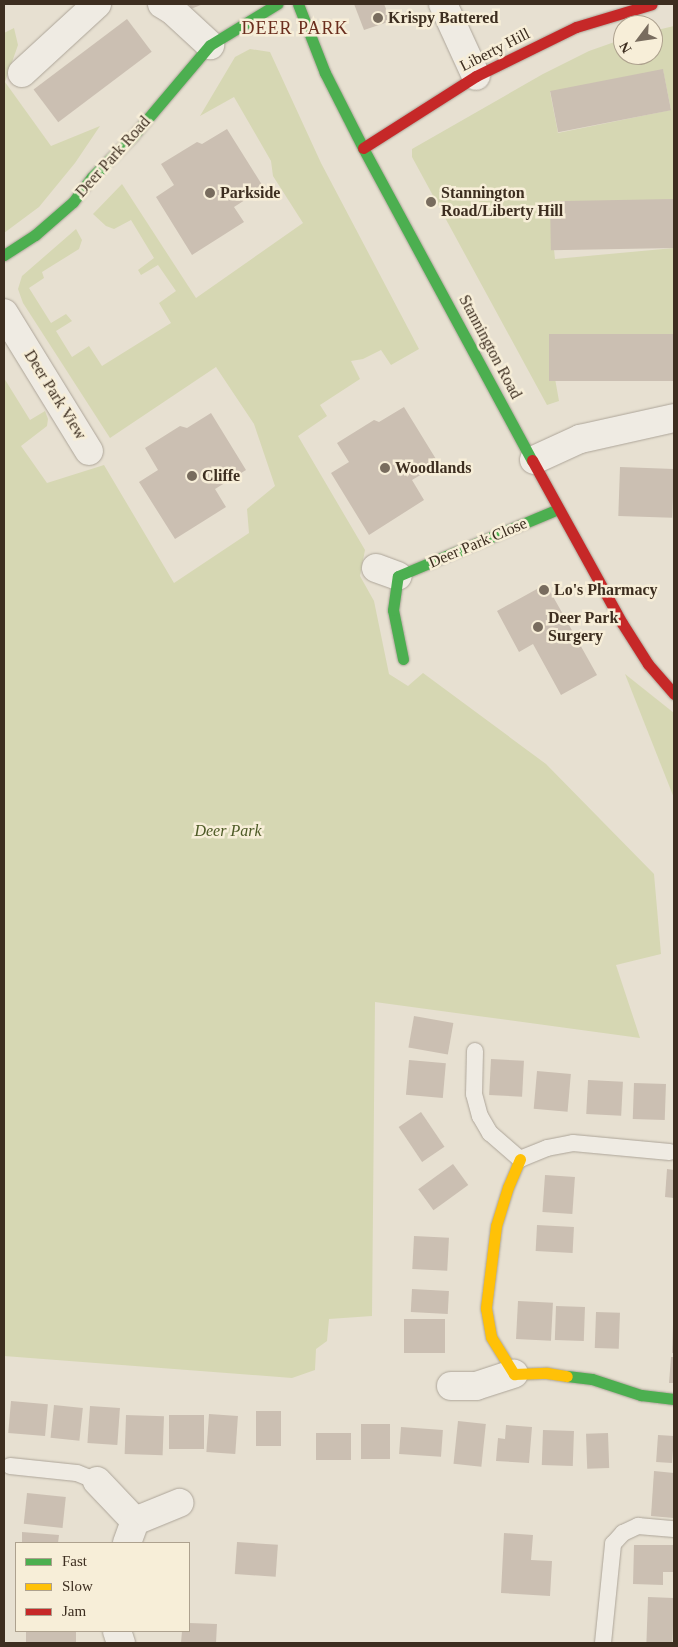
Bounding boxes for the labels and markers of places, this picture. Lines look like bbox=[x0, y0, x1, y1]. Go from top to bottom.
place label: Krispy Battered bbox=[388, 8, 498, 28]
marker: Krispy Battered bbox=[372, 12, 384, 24]
place label: Parkside bbox=[220, 183, 280, 203]
place label: Stannington Road/Liberty Hill bbox=[441, 183, 563, 221]
marker: Parkside bbox=[204, 187, 216, 199]
marker: Stannington Road/Liberty Hill bbox=[425, 196, 437, 208]
place label: Woodlands bbox=[395, 458, 471, 478]
marker: Woodlands bbox=[379, 462, 391, 474]
place label: Cliffe bbox=[202, 466, 240, 486]
marker: Cliffe bbox=[186, 470, 198, 482]
place label: Lo's Pharmacy bbox=[554, 580, 658, 600]
marker: Lo's Pharmacy bbox=[538, 584, 550, 596]
place label: Deer Park Surgery bbox=[548, 608, 619, 646]
marker: Deer Park Surgery bbox=[532, 621, 544, 633]

